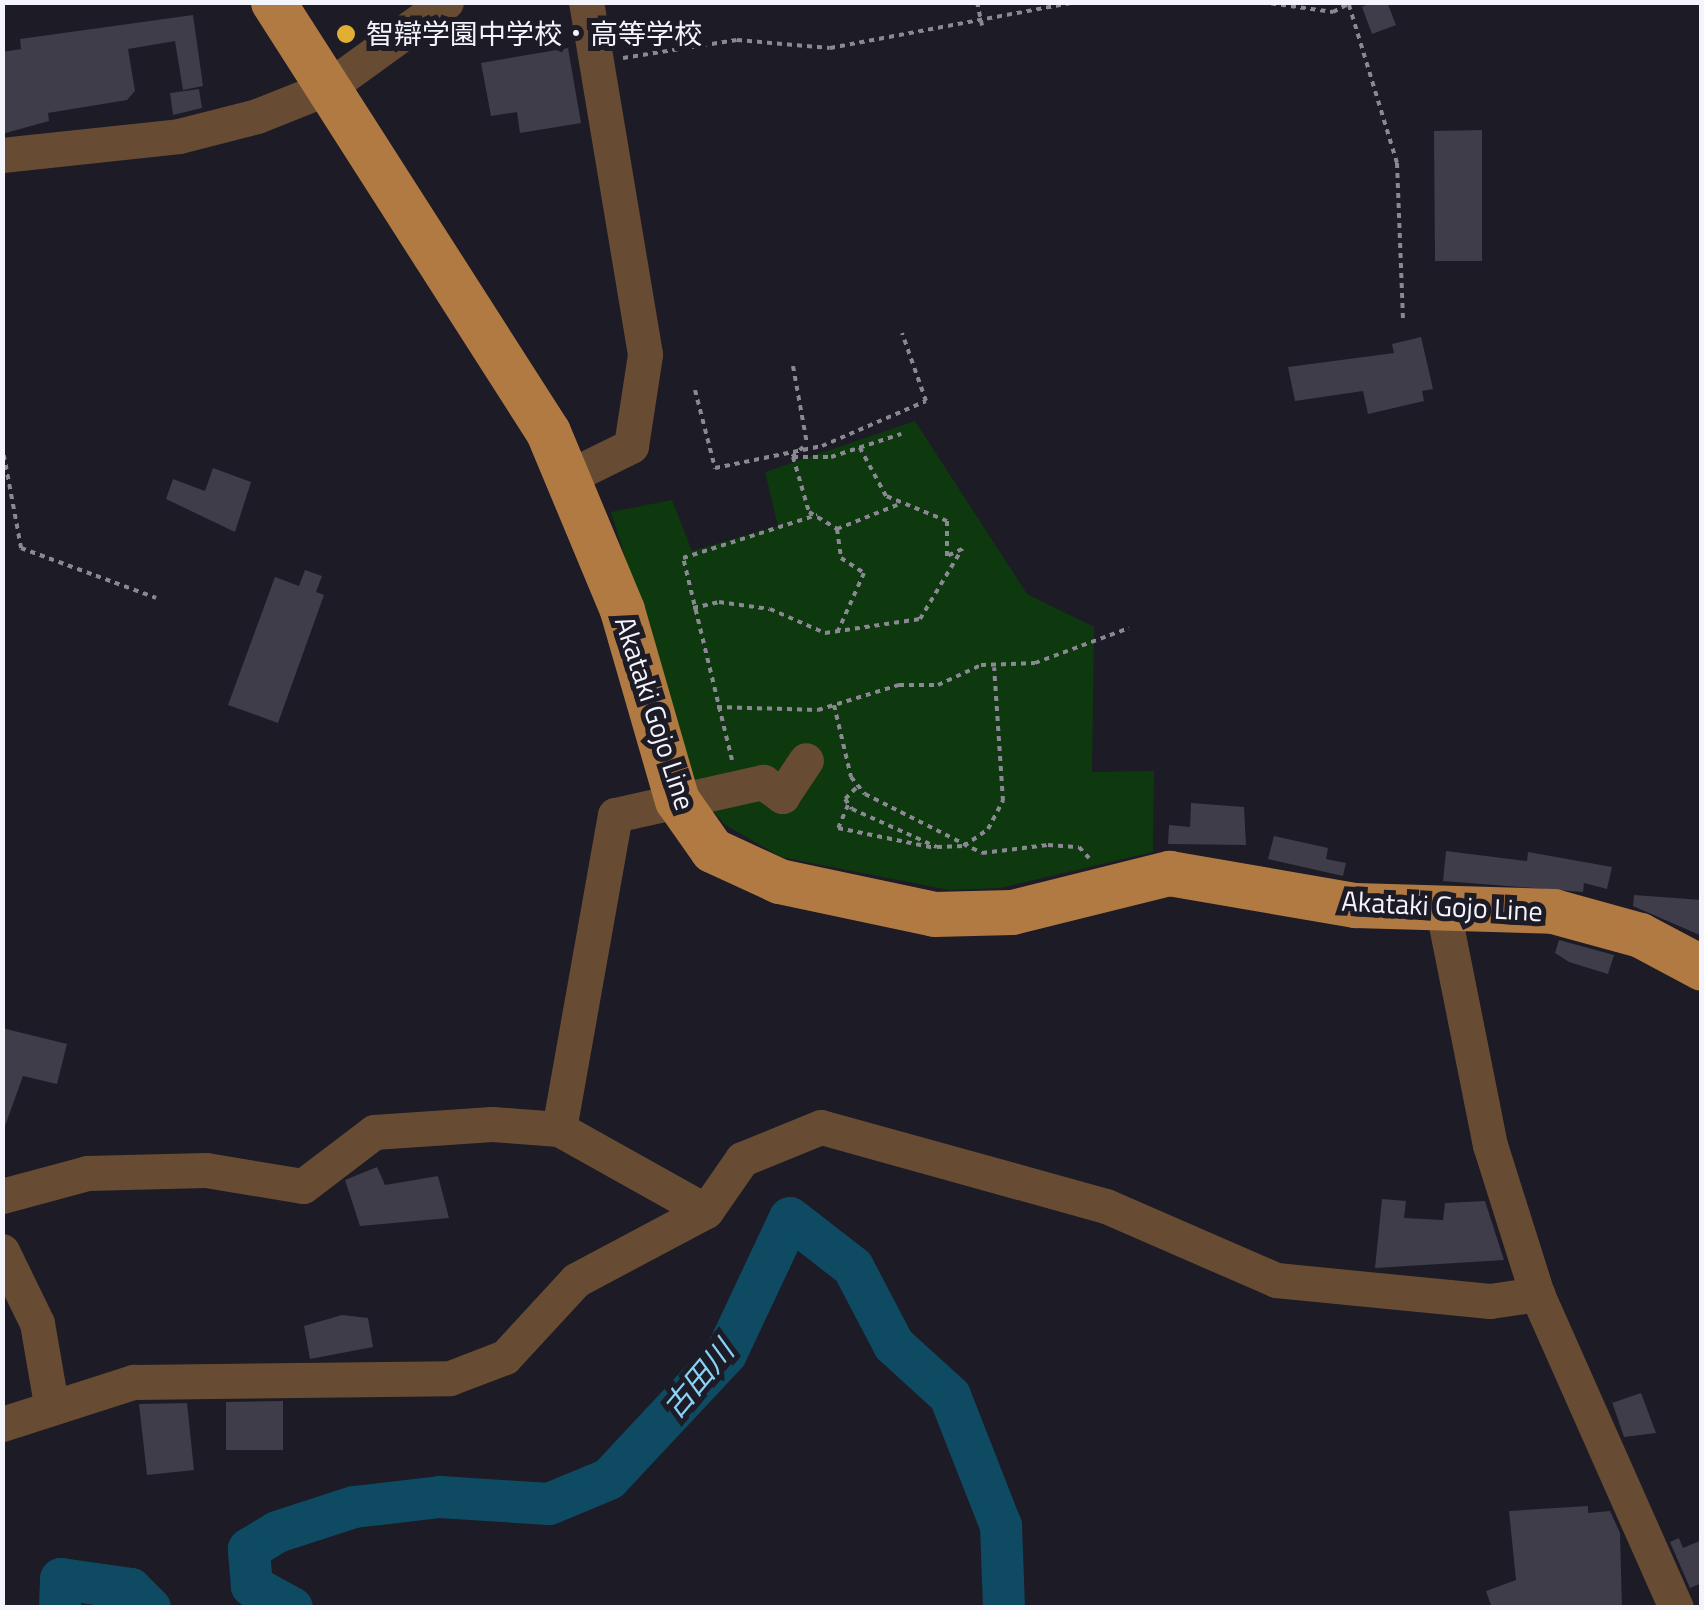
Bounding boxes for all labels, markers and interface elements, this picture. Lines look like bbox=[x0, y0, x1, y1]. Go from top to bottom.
place label: 智辯学園中学校・高等学校 bbox=[366, 17, 702, 51]
marker: 智辯学園中学校・高等学校 bbox=[335, 23, 357, 45]
street label: Akataki Gojo Line bbox=[608, 612, 702, 814]
street label: Akataki Gojo Line bbox=[1341, 884, 1543, 928]
water label: 古田川 bbox=[655, 1333, 741, 1425]

